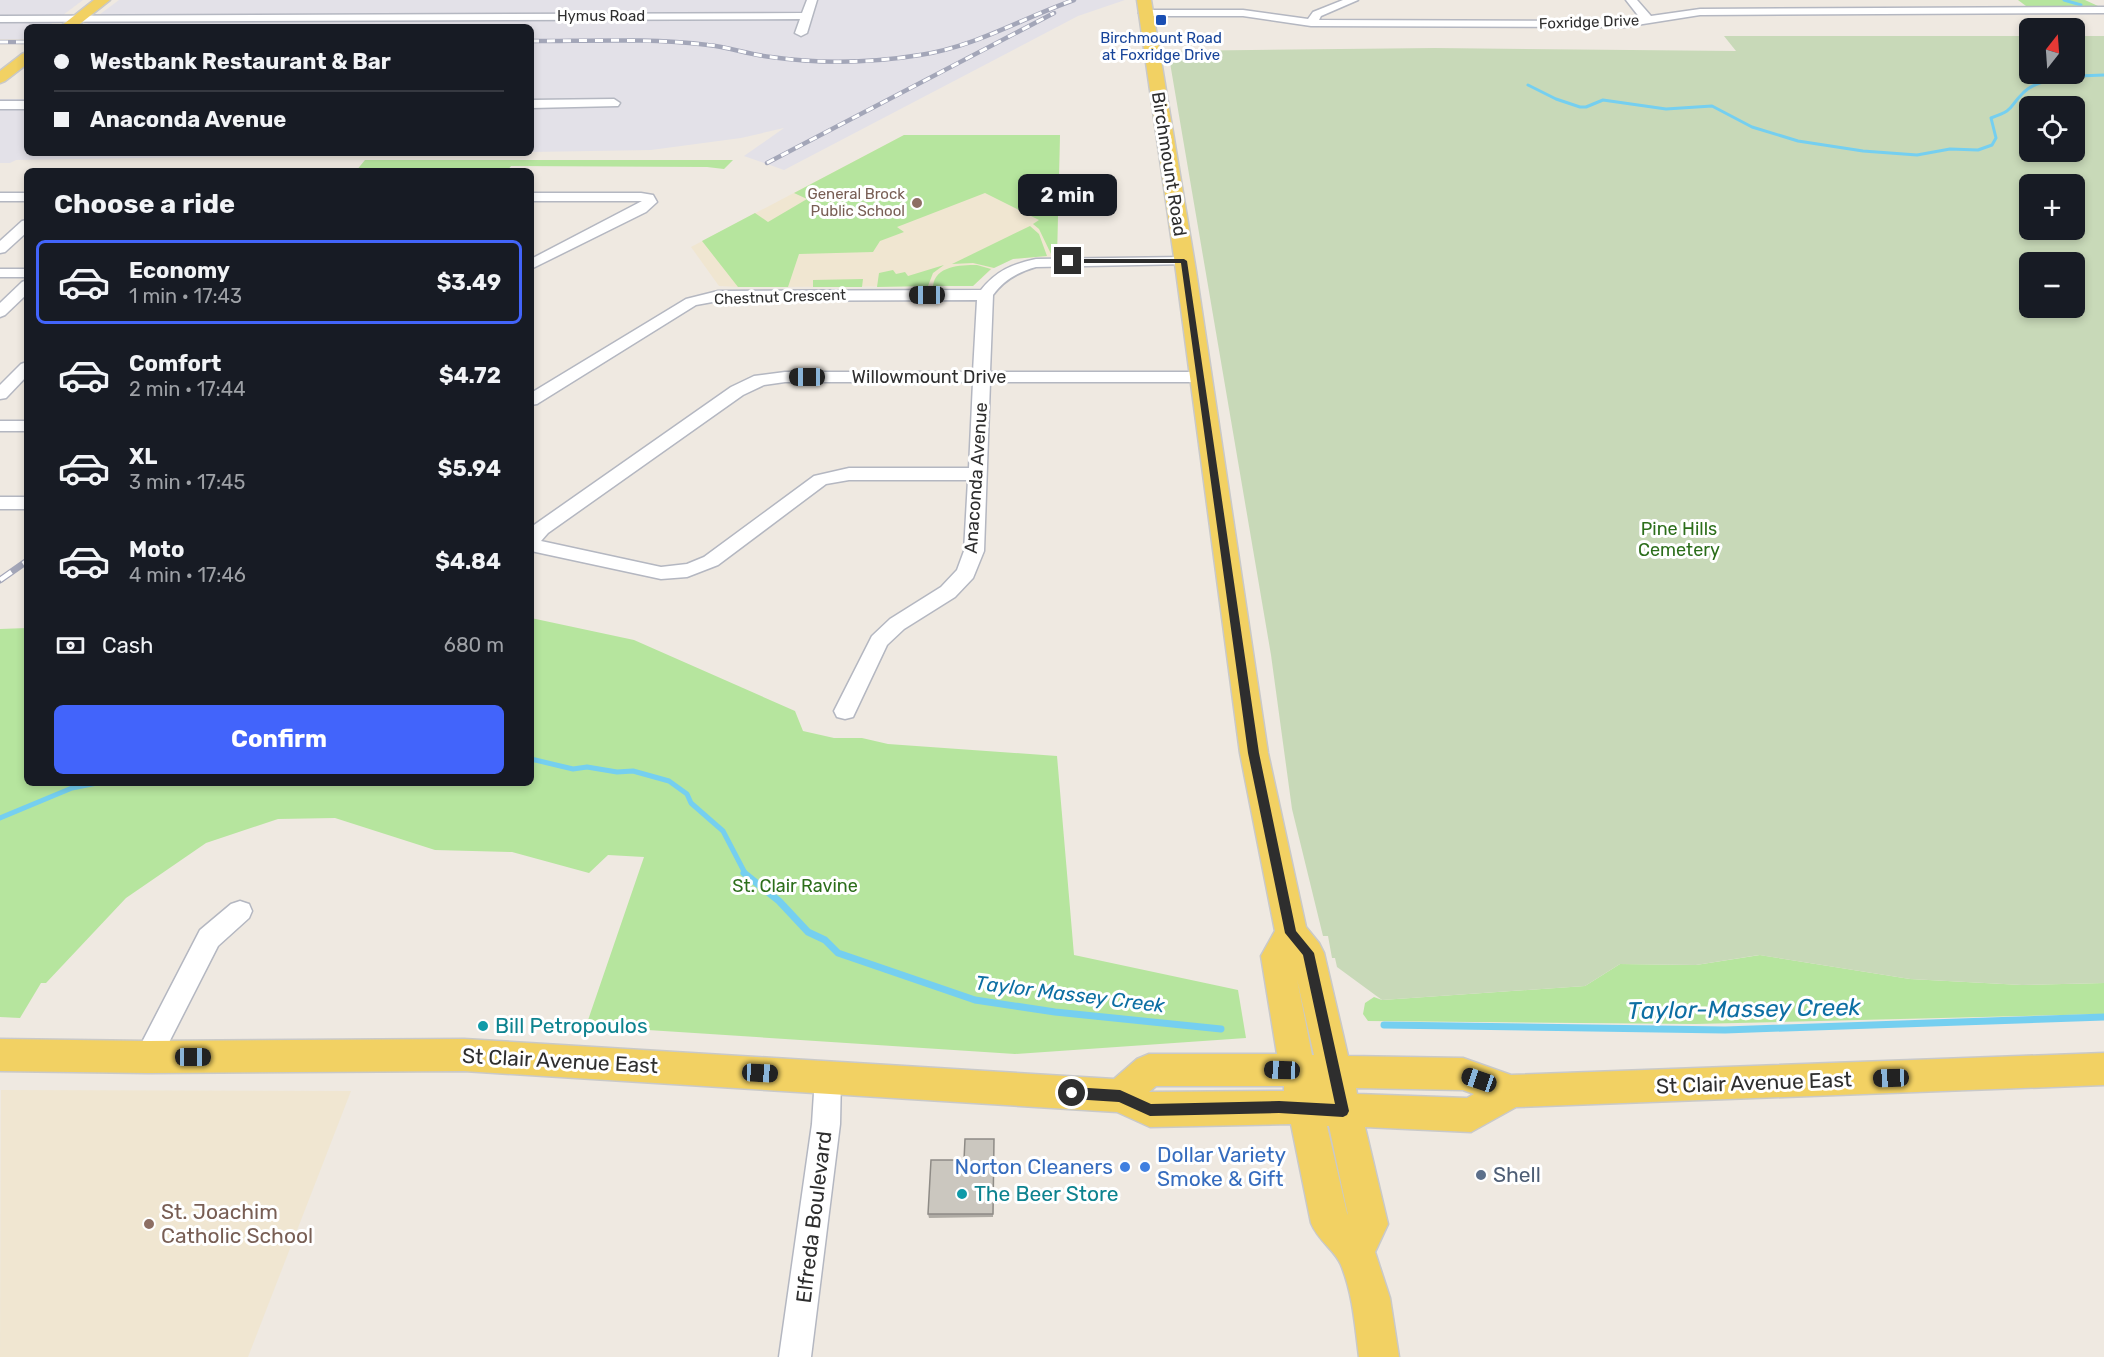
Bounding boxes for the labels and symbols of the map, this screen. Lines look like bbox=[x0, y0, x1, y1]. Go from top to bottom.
street label: Hymus Road bbox=[557, 7, 645, 25]
street label: Foxridge Drive bbox=[1538, 11, 1640, 33]
marker: Birchmount Road at Foxridge Drive bbox=[1154, 13, 1168, 27]
north arrow bbox=[2019, 18, 2085, 84]
place label: Birchmount Road at Foxridge Drive bbox=[1100, 29, 1222, 64]
street label: Birchmount Road bbox=[1147, 90, 1191, 238]
callout: 2 min bbox=[1018, 174, 1118, 216]
place label: General Brock Public School bbox=[808, 185, 905, 220]
marker: General Brock Public School bbox=[910, 196, 924, 210]
route end bbox=[1054, 247, 1081, 274]
street label: Chestnut Crescent bbox=[714, 286, 846, 308]
car bbox=[909, 286, 945, 304]
street label: Willowmount Drive bbox=[852, 366, 1006, 388]
car bbox=[789, 368, 825, 386]
street label: Anaconda Avenue bbox=[960, 402, 992, 554]
park label: Pine Hills Cemetery bbox=[1638, 518, 1720, 561]
park label: St. Clair Ravine bbox=[732, 875, 858, 897]
water label: Taylor Massey Creek bbox=[974, 970, 1167, 1018]
water label: Taylor-Massey Creek bbox=[1627, 993, 1862, 1025]
place label: Bill Petropoulos bbox=[495, 1013, 648, 1038]
marker: Bill Petropoulos bbox=[476, 1019, 490, 1033]
street label: St Clair Avenue East bbox=[461, 1043, 659, 1078]
car bbox=[175, 1048, 211, 1066]
car bbox=[1264, 1060, 1300, 1080]
car bbox=[742, 1063, 778, 1083]
car bbox=[1459, 1066, 1499, 1094]
street label: St Clair Avenue East bbox=[1656, 1067, 1852, 1098]
car bbox=[1873, 1068, 1909, 1088]
route start bbox=[1058, 1079, 1085, 1106]
street label: Elfreda Boulevard bbox=[791, 1130, 836, 1304]
place label: Dollar Variety Smoke & Gift bbox=[1157, 1142, 1287, 1191]
place label: Norton Cleaners bbox=[955, 1154, 1113, 1179]
marker: Norton Cleaners bbox=[1118, 1160, 1132, 1174]
marker: Dollar Variety Smoke & Gift bbox=[1138, 1160, 1152, 1174]
place label: Shell bbox=[1493, 1162, 1541, 1187]
marker: Shell bbox=[1474, 1168, 1488, 1182]
place label: The Beer Store bbox=[974, 1181, 1119, 1206]
marker: The Beer Store bbox=[955, 1187, 969, 1201]
place label: St. Joachim Catholic School bbox=[161, 1199, 313, 1248]
marker: St. Joachim Catholic School bbox=[142, 1217, 156, 1231]

